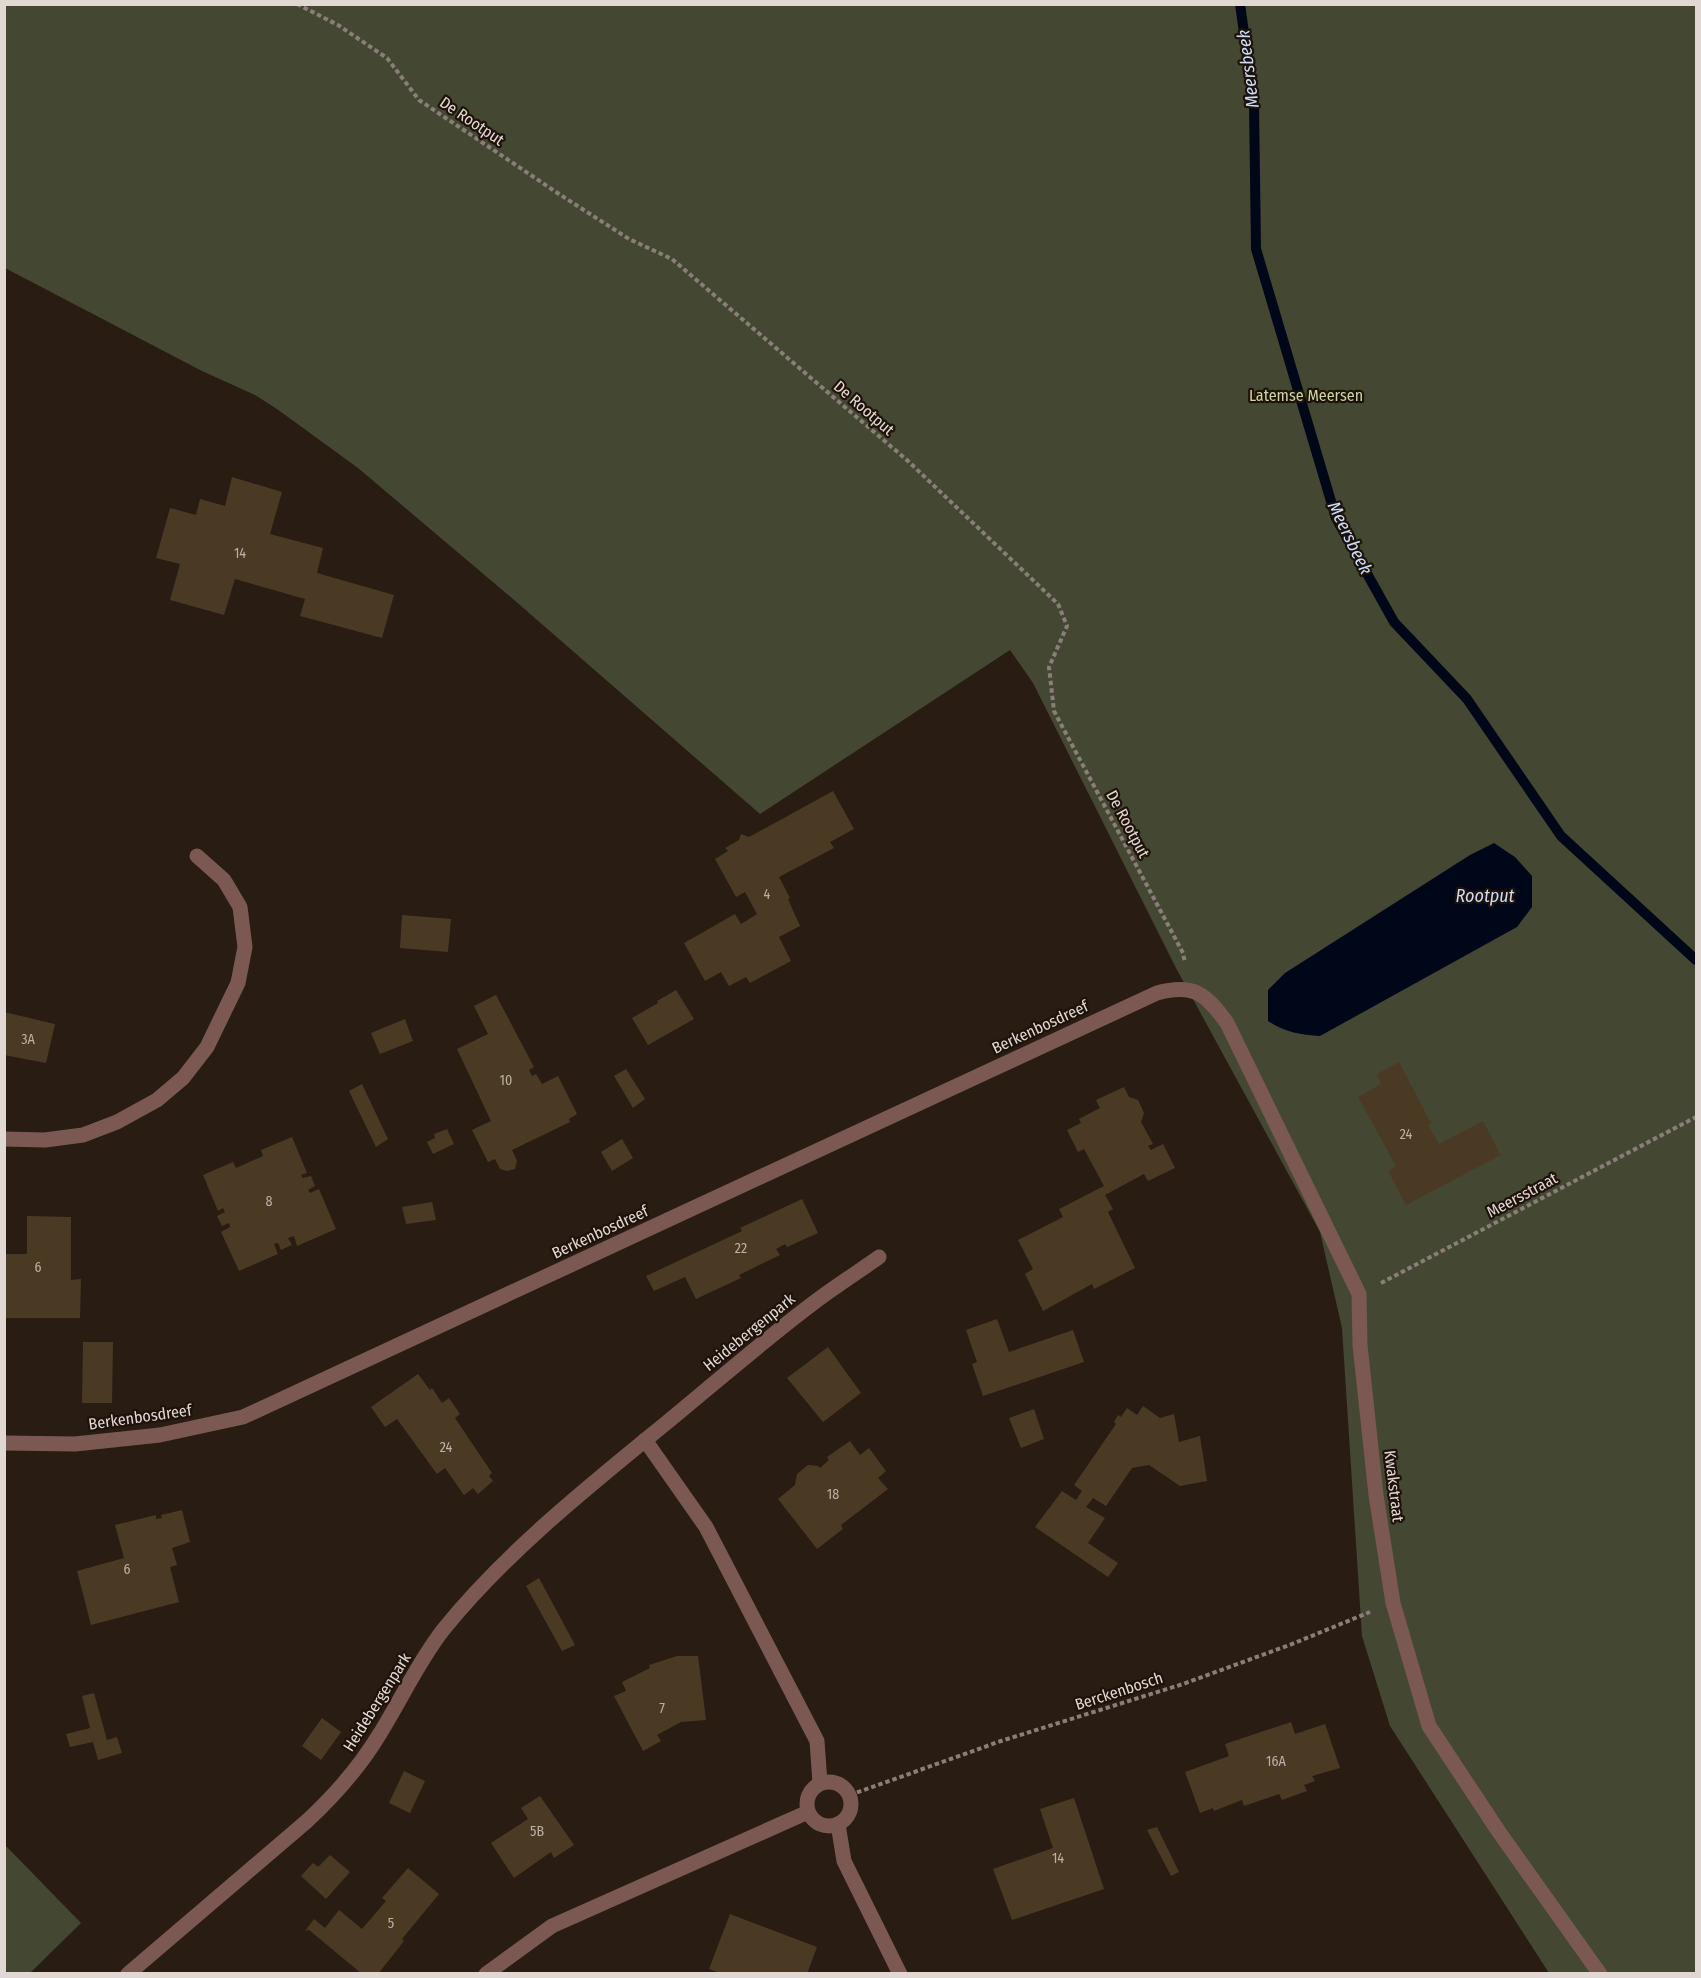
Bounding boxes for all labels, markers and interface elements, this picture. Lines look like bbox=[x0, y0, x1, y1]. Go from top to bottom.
water label: Meersbeek bbox=[1232, 29, 1264, 109]
street label: De Rootput bbox=[436, 93, 508, 150]
street label: De Rootput bbox=[830, 377, 899, 440]
park label: Latemse Meersen bbox=[1249, 386, 1363, 405]
water label: Meersbeek bbox=[1323, 498, 1377, 578]
house number: 14 bbox=[234, 545, 246, 562]
street label: De Rootput bbox=[1102, 787, 1154, 862]
water label: Rootput bbox=[1456, 885, 1515, 907]
house number: 4 bbox=[764, 886, 771, 903]
street label: Berkenbosdreef bbox=[989, 996, 1092, 1058]
house number: 3A bbox=[21, 1031, 35, 1048]
house number: 10 bbox=[500, 1072, 512, 1089]
house number: 24 bbox=[1400, 1126, 1413, 1143]
street label: Meersstraat bbox=[1483, 1168, 1561, 1222]
house number: 8 bbox=[266, 1193, 273, 1210]
street label: Berkenbosdreef bbox=[549, 1201, 652, 1263]
house number: 22 bbox=[735, 1240, 747, 1257]
house number: 6 bbox=[35, 1259, 42, 1276]
street label: Heidebergenpark bbox=[699, 1289, 799, 1375]
street label: Berkenbosdreef bbox=[87, 1400, 194, 1434]
house number: 24 bbox=[440, 1439, 453, 1456]
street label: Kwakstraat bbox=[1380, 1449, 1408, 1524]
house number: 18 bbox=[827, 1486, 839, 1503]
house number: 6 bbox=[124, 1561, 131, 1578]
street label: Heidebergenpark bbox=[339, 1649, 415, 1755]
street label: Berckenbosch bbox=[1073, 1668, 1165, 1714]
house number: 7 bbox=[659, 1700, 665, 1717]
house number: 16A bbox=[1266, 1753, 1287, 1770]
house number: 5B bbox=[530, 1823, 544, 1840]
house number: 14 bbox=[1052, 1850, 1064, 1867]
house number: 5 bbox=[388, 1915, 394, 1932]

